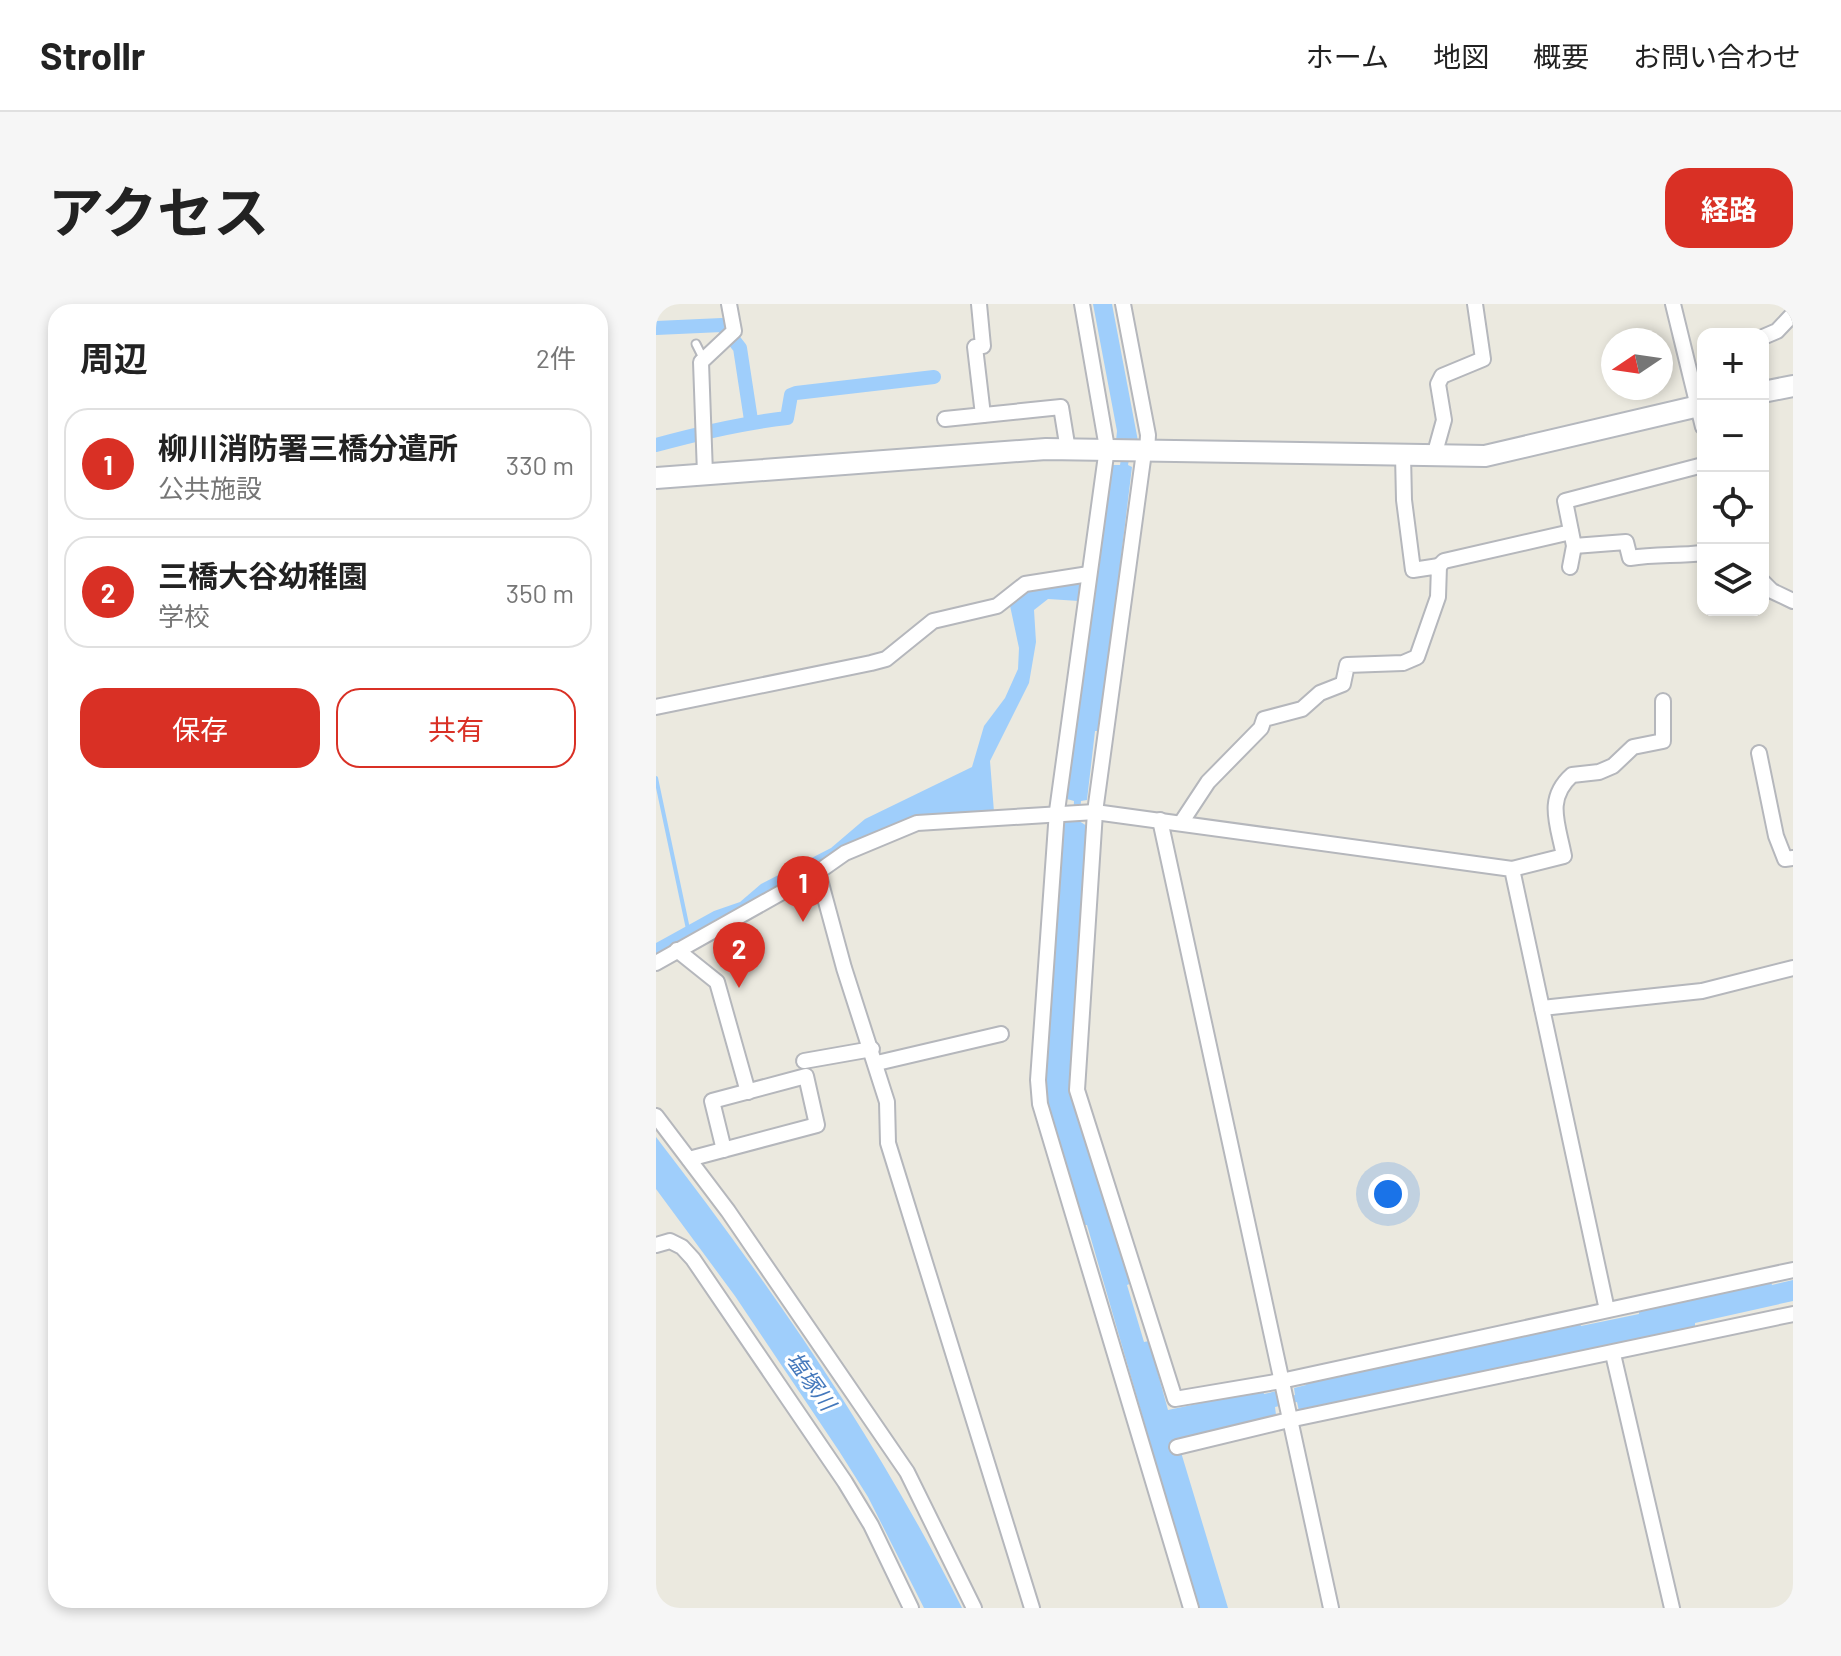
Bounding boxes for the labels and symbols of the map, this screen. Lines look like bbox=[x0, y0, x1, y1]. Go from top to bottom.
north arrow bbox=[1601, 328, 1673, 400]
pin: 1 bbox=[777, 856, 829, 922]
pin: 2 bbox=[713, 922, 765, 988]
your location bbox=[1368, 1174, 1408, 1214]
water label: 塩塚川 bbox=[782, 1346, 843, 1416]

